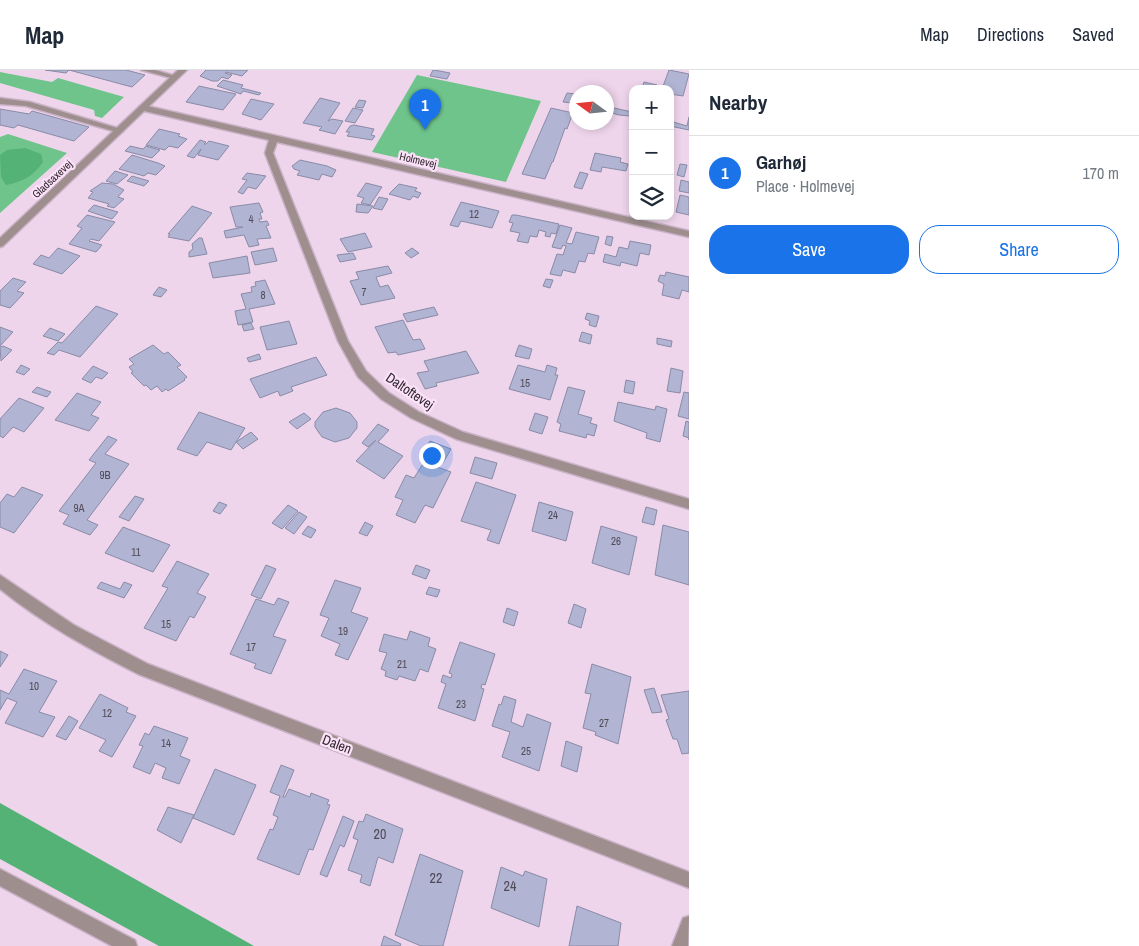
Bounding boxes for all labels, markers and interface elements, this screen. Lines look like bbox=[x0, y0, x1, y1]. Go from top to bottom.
text: Map bbox=[25, 19, 64, 51]
text: Map bbox=[920, 22, 949, 47]
text: Directions bbox=[977, 22, 1044, 47]
text: Saved bbox=[1072, 22, 1114, 47]
north arrow bbox=[569, 85, 614, 130]
map controls bbox=[629, 85, 674, 220]
button: + bbox=[629, 85, 674, 130]
text: Nearby bbox=[709, 88, 767, 117]
pin: 1 bbox=[409, 89, 441, 130]
button: − bbox=[629, 130, 674, 175]
street label: Holmevej bbox=[398, 149, 438, 171]
text: Garhøj bbox=[756, 149, 806, 175]
street label: Gladsaxevej bbox=[29, 157, 75, 201]
text: 1 bbox=[721, 162, 729, 184]
text: 170 m bbox=[1083, 162, 1119, 184]
button: layers bbox=[629, 175, 674, 220]
text: Place · Holmevej bbox=[756, 175, 854, 197]
house number: 12 bbox=[469, 207, 479, 221]
house number: 4 bbox=[248, 212, 254, 226]
button: Save bbox=[709, 225, 909, 274]
button: Share bbox=[919, 225, 1119, 274]
house number: 7 bbox=[361, 285, 367, 299]
house number: 8 bbox=[260, 288, 266, 302]
street label: Daltoftevej bbox=[382, 368, 438, 414]
house number: 15 bbox=[520, 376, 530, 390]
your location bbox=[419, 443, 445, 469]
house number: 9B bbox=[99, 468, 111, 482]
house number: 9A bbox=[73, 501, 85, 515]
house number: 24 bbox=[548, 508, 558, 522]
house number: 26 bbox=[611, 534, 621, 548]
house number: 11 bbox=[131, 545, 141, 559]
house number: 15 bbox=[161, 617, 171, 631]
house number: 19 bbox=[338, 624, 348, 638]
house number: 17 bbox=[246, 640, 256, 654]
house number: 21 bbox=[397, 657, 407, 671]
house number: 10 bbox=[29, 679, 39, 693]
house number: 23 bbox=[456, 697, 466, 711]
house number: 12 bbox=[102, 706, 112, 720]
house number: 27 bbox=[599, 716, 609, 730]
street label: Dalen bbox=[320, 730, 354, 758]
house number: 14 bbox=[161, 736, 171, 750]
house number: 25 bbox=[521, 744, 531, 758]
house number: 20 bbox=[374, 825, 386, 843]
house number: 22 bbox=[430, 869, 442, 887]
house number: 24 bbox=[504, 877, 517, 895]

